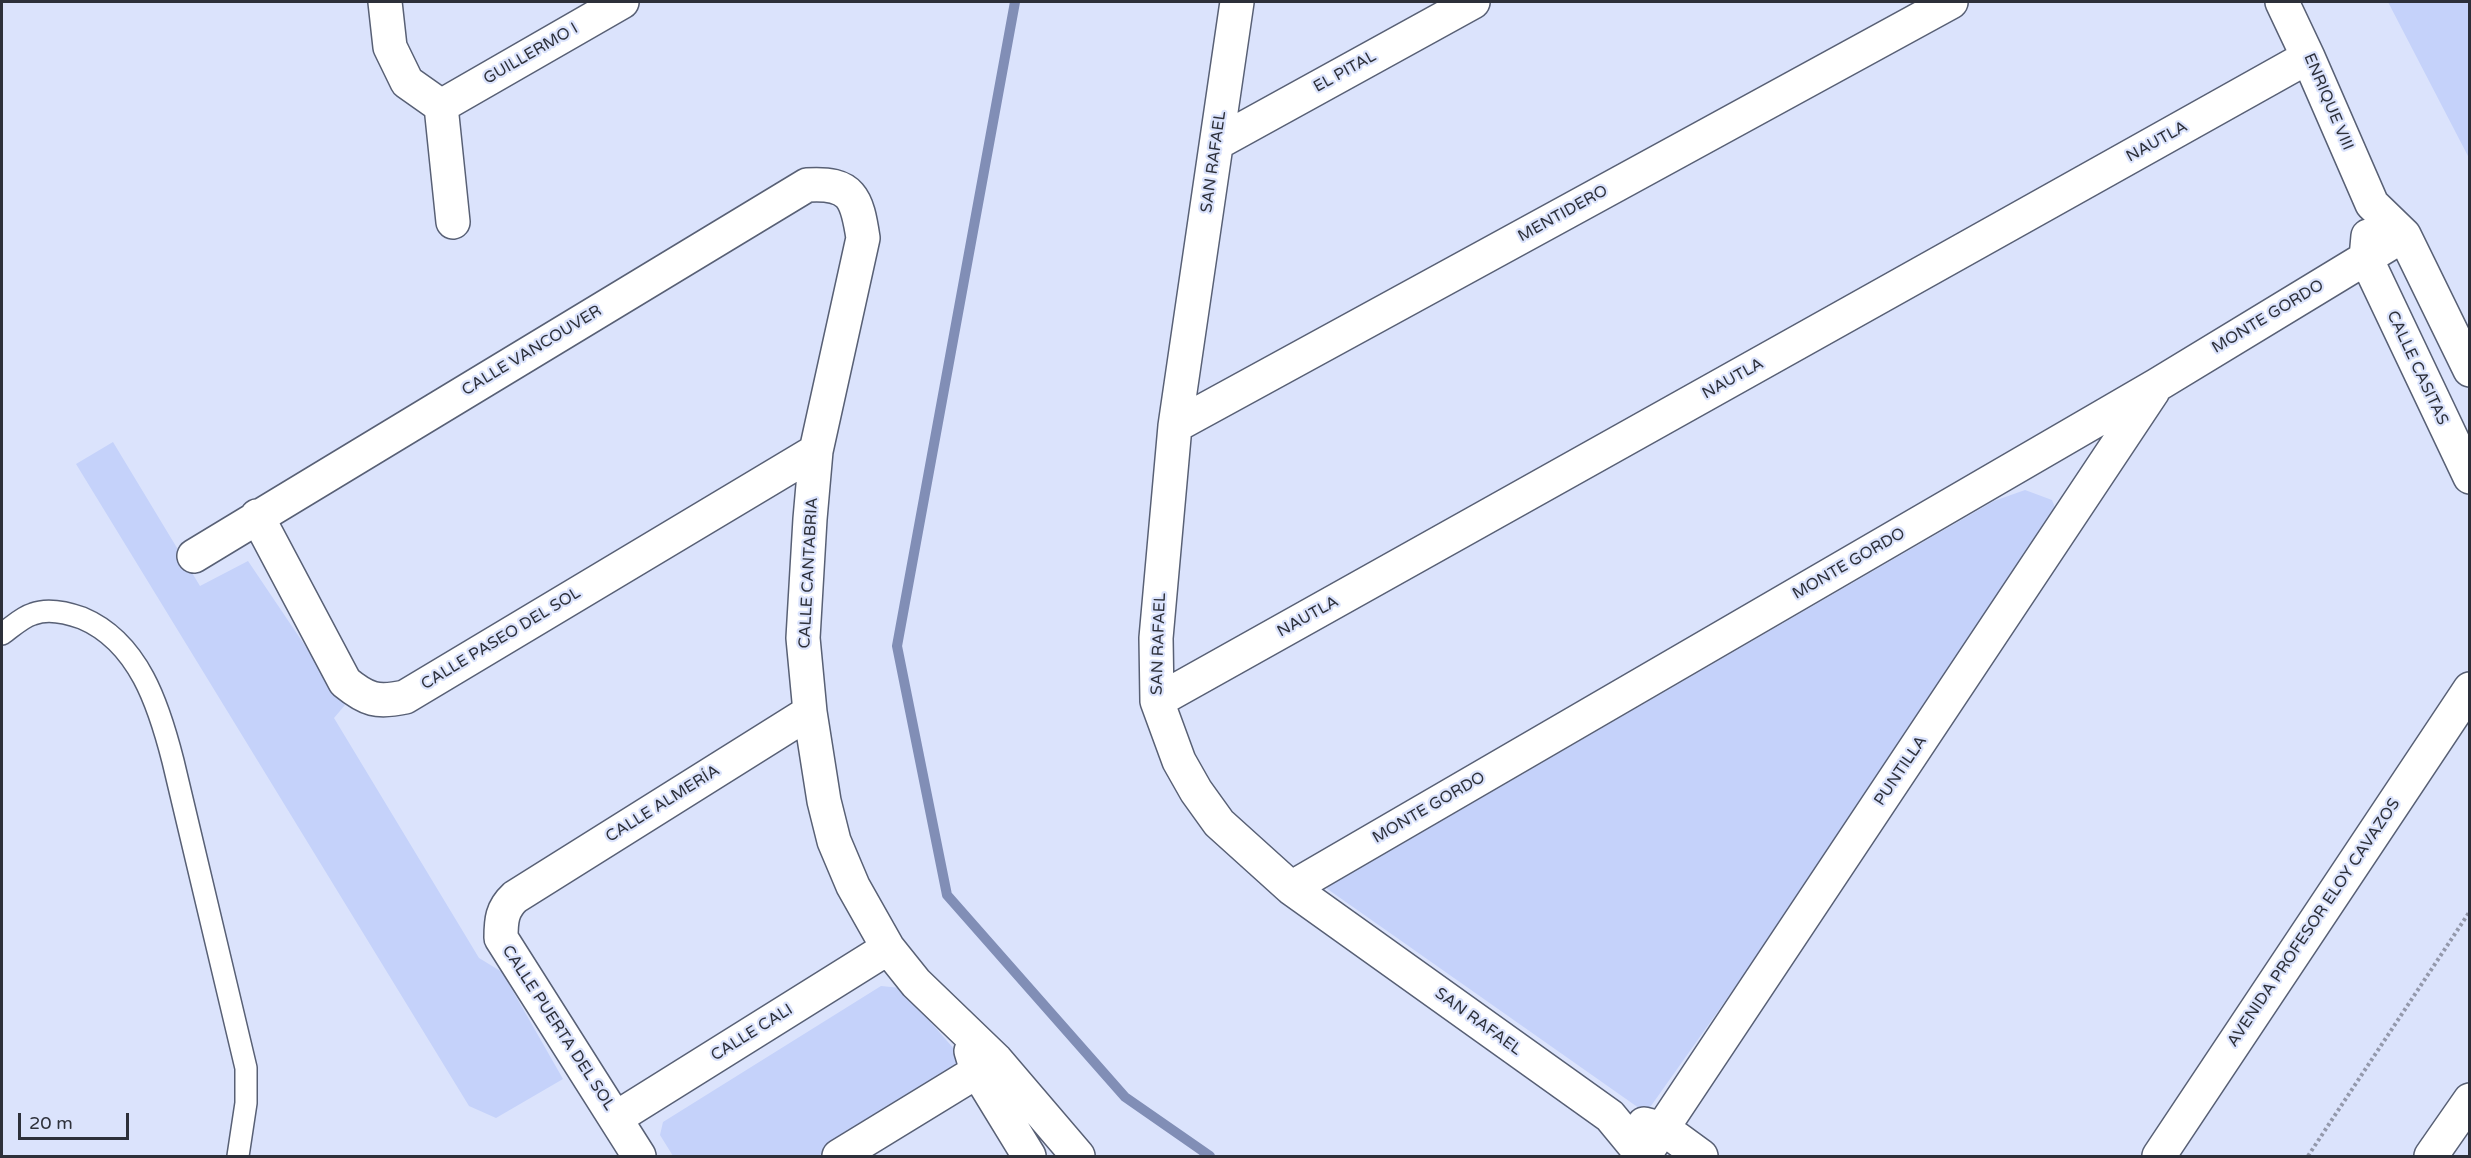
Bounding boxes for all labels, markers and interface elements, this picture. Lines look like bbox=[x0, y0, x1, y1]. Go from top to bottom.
street label: GUILLERMO I bbox=[480, 19, 582, 89]
street label: EL PITAL bbox=[1310, 47, 1380, 97]
street label: ENRIQUE VIII bbox=[2299, 51, 2357, 153]
street label: SAN RAFAEL bbox=[1197, 110, 1231, 214]
street label: NAUTLA bbox=[2123, 117, 2191, 167]
street label: MENTIDERO bbox=[1515, 182, 1611, 246]
street label: MONTE GORDO bbox=[2209, 276, 2327, 358]
street label: CALLE VANCOUVER bbox=[459, 302, 605, 400]
street label: CALLE CASITAS bbox=[2382, 308, 2452, 428]
street label: NAUTLA bbox=[1699, 354, 1767, 404]
street label: CALLE CANTABRIA bbox=[795, 497, 823, 649]
street label: MONTE GORDO bbox=[1789, 524, 1909, 604]
street label: CALLE PASEO DEL SOL bbox=[418, 584, 584, 694]
street label: NAUTLA bbox=[1274, 592, 1342, 642]
street label: SAN RAFAEL bbox=[1148, 593, 1170, 695]
street label: PUNTILLA bbox=[1871, 732, 1931, 810]
street label: CALLE ALMERÍA bbox=[603, 761, 723, 847]
street label: MONTE GORDO bbox=[1369, 768, 1489, 848]
street label: AVENIDA PROFESOR ELOY CAVAZOS bbox=[2223, 795, 2405, 1051]
street label: CALLE PUERTA DEL SOL bbox=[497, 942, 619, 1114]
street label: SAN RAFAEL bbox=[1431, 984, 1525, 1060]
street label: CALLE CALI bbox=[708, 1000, 796, 1066]
scale bar bbox=[21, 1101, 132, 1139]
text: 20 m bbox=[29, 1112, 73, 1134]

